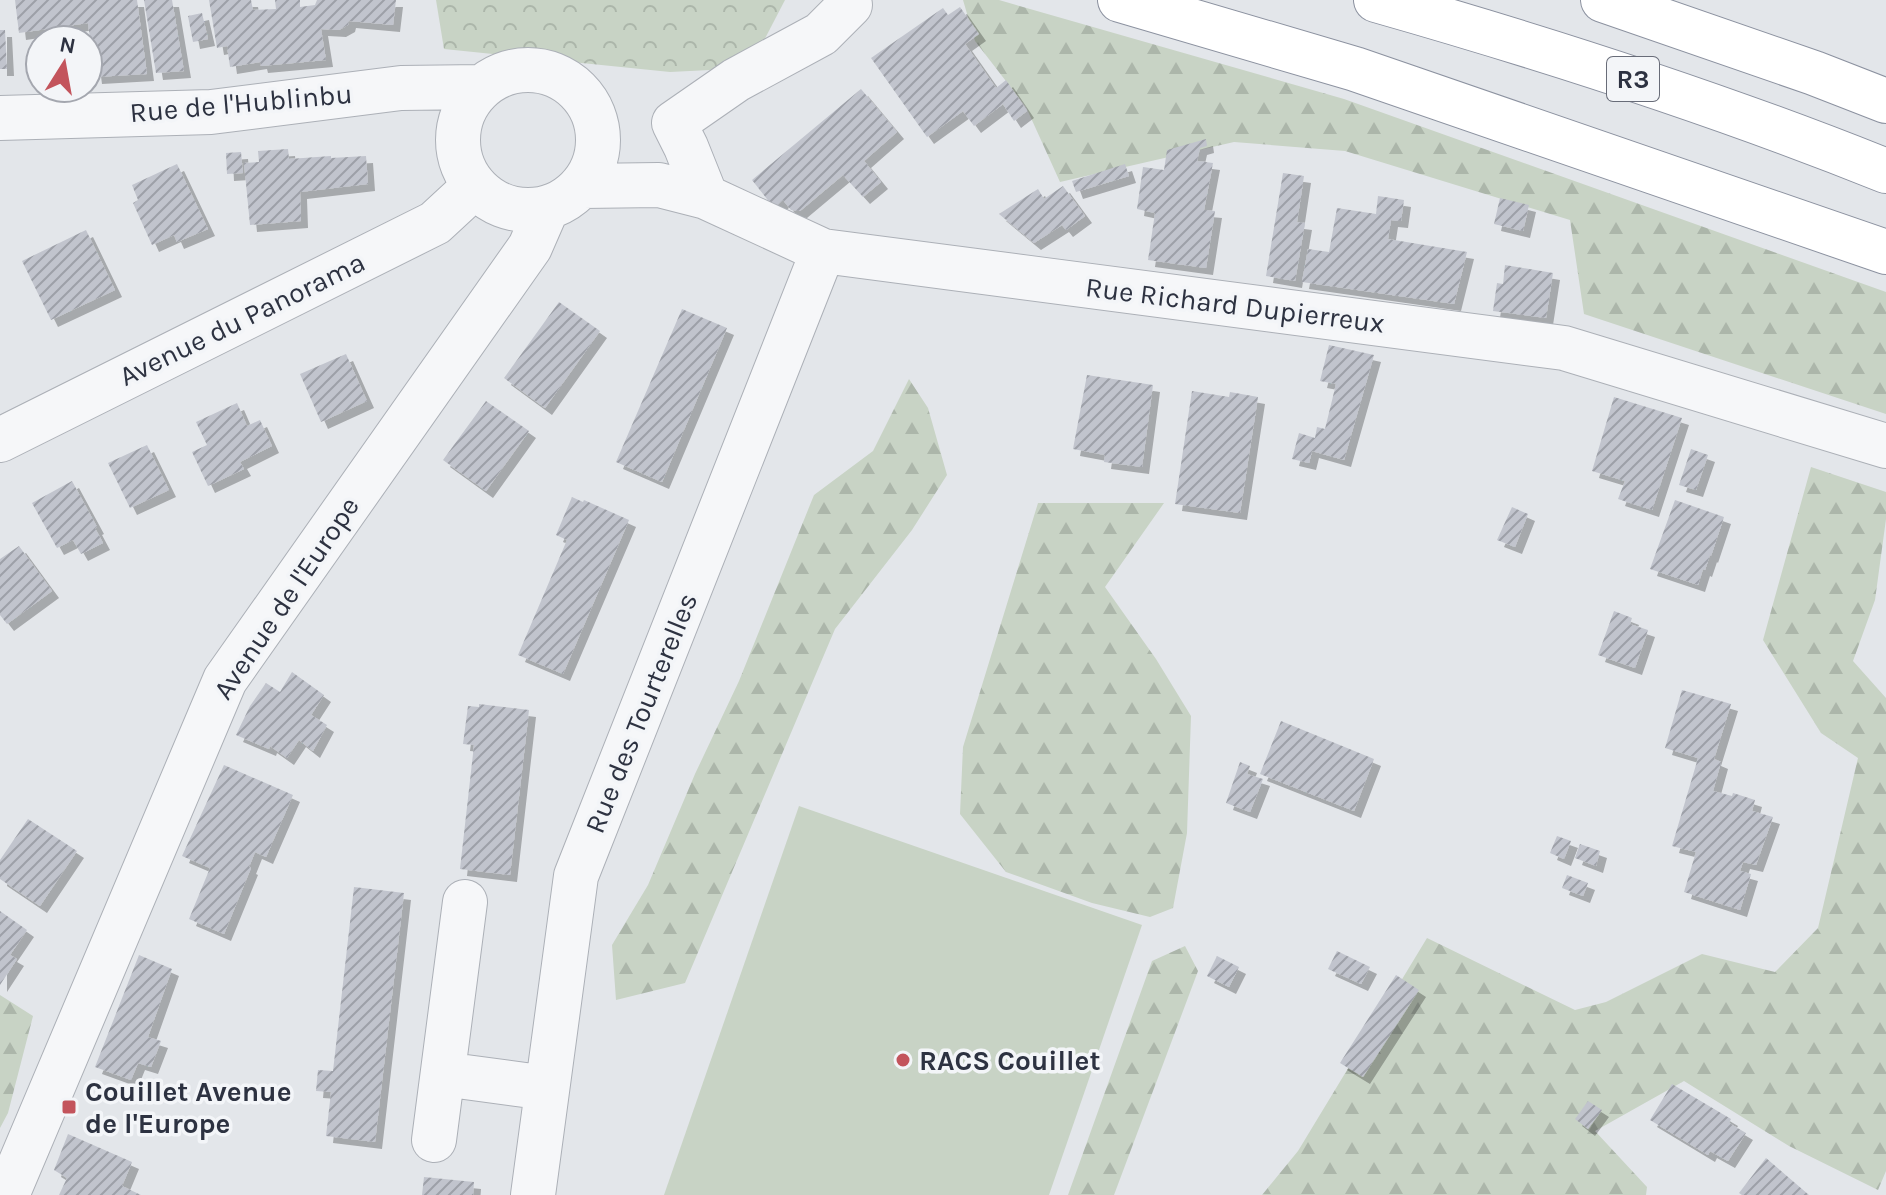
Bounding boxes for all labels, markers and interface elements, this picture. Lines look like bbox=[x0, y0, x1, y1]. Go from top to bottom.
north arrow bbox=[24, 24, 104, 104]
text: N bbox=[57, 31, 78, 60]
road number: R3 bbox=[1607, 57, 1659, 101]
street label: Rue de l'Hublinbu bbox=[128, 77, 354, 129]
street label: Avenue du Panorama bbox=[114, 245, 370, 393]
street label: Rue Richard Dupierreux bbox=[1084, 270, 1386, 340]
street label: Avenue de l'Europe bbox=[206, 491, 366, 705]
street label: Rue des Tourterelles bbox=[578, 588, 704, 838]
place label: RACS Couillet bbox=[919, 1044, 1100, 1077]
marker: RACS Couillet bbox=[894, 1051, 912, 1069]
place label: Couillet Avenue de l'Europe bbox=[85, 1075, 292, 1140]
marker: Couillet Avenue de l'Europe bbox=[60, 1098, 78, 1116]

